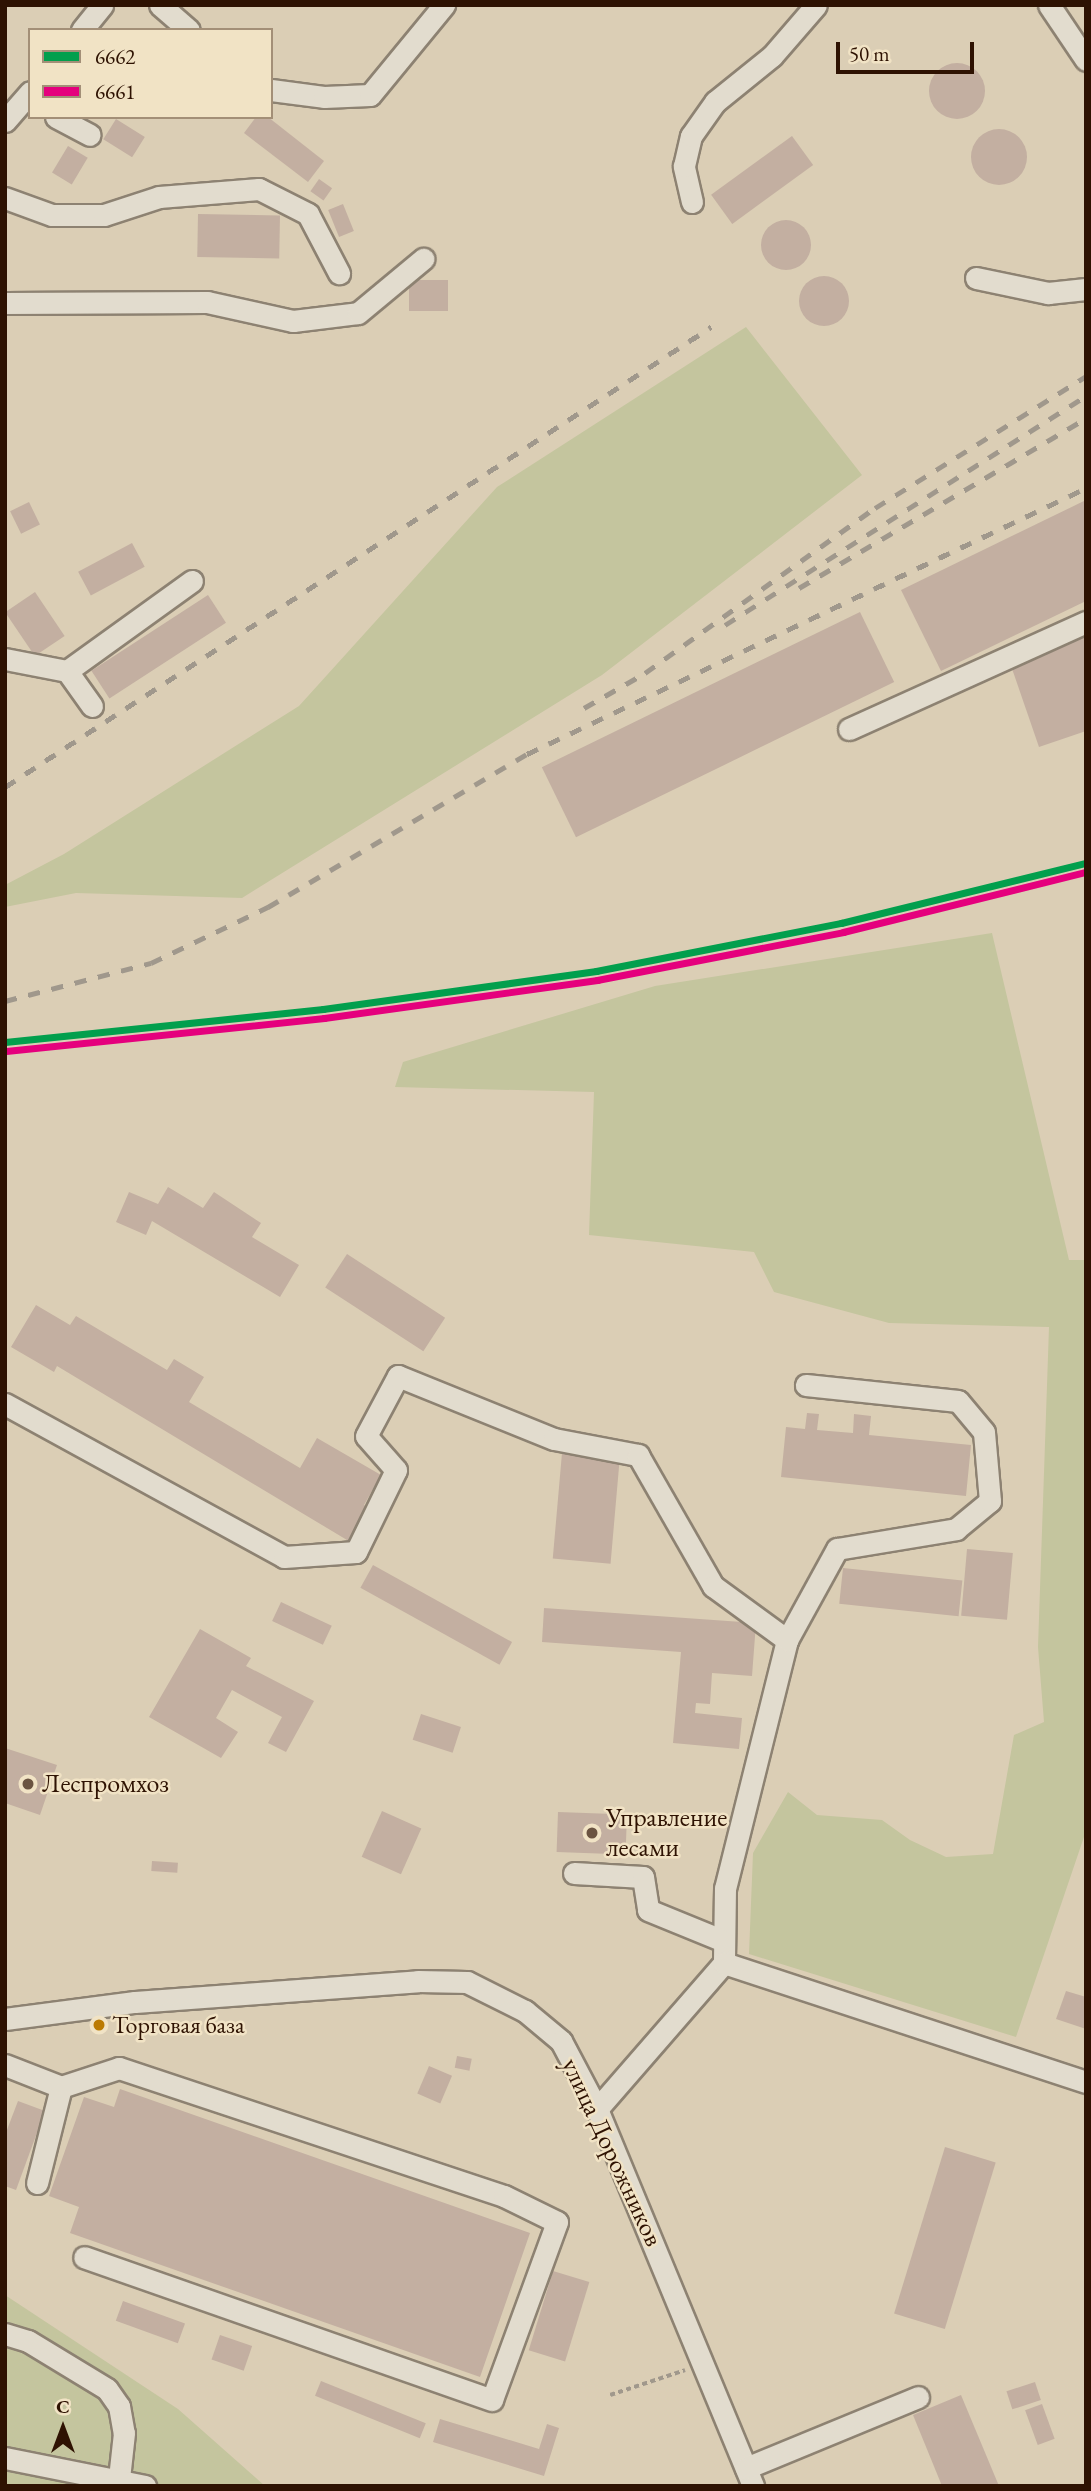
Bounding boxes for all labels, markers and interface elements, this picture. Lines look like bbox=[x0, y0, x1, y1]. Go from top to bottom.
legend bbox=[28, 28, 273, 119]
scale bar bbox=[839, 28, 977, 72]
text: 50 m bbox=[849, 40, 890, 67]
text: 6662 bbox=[95, 43, 135, 70]
text: 6661 bbox=[95, 78, 135, 105]
place label: Леспромхоз bbox=[42, 1768, 169, 1800]
marker: Леспромхоз bbox=[20, 1776, 36, 1792]
place label: Управление лесами bbox=[606, 1802, 727, 1864]
marker: Управление лесами bbox=[584, 1825, 600, 1841]
place label: Торговая база bbox=[112, 2011, 245, 2039]
marker: Торговая база bbox=[92, 2018, 106, 2032]
street label: улица Дорожников bbox=[555, 2053, 669, 2251]
north arrow bbox=[28, 2393, 98, 2463]
text: С bbox=[56, 2394, 70, 2419]

